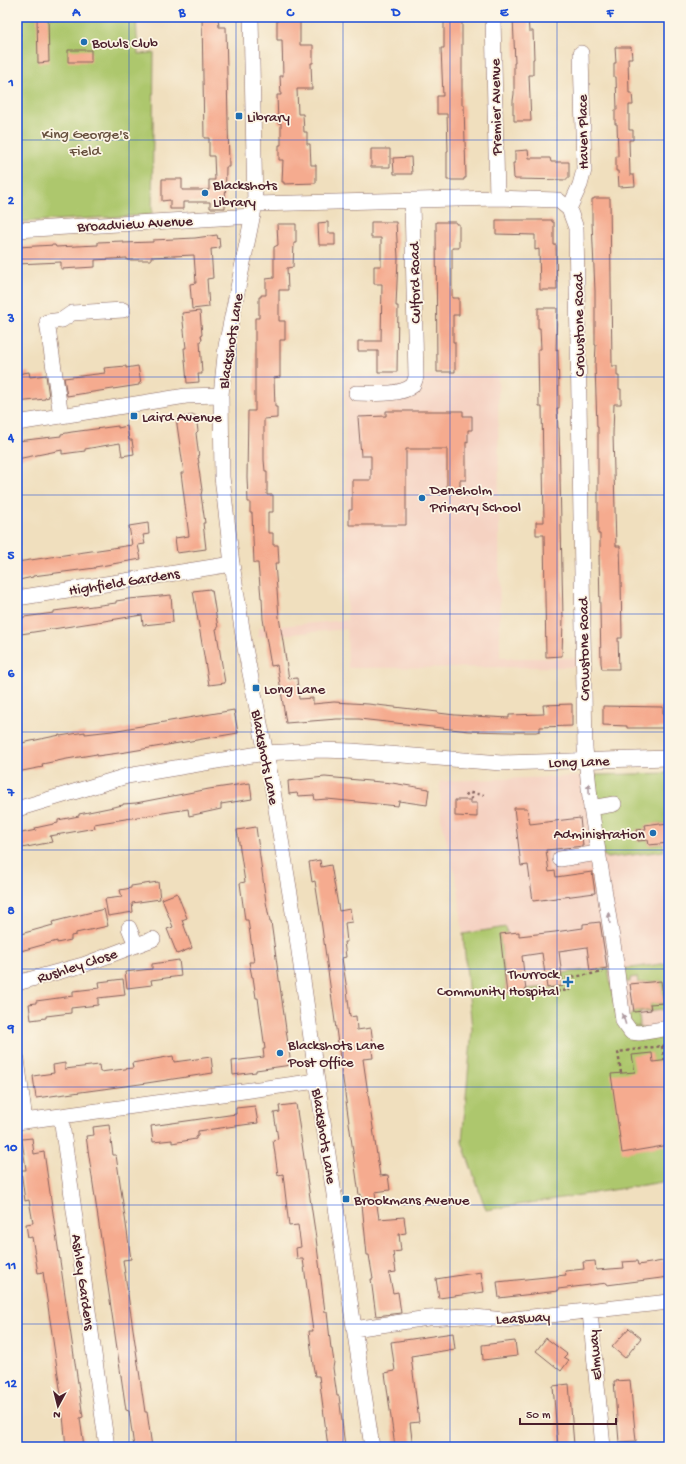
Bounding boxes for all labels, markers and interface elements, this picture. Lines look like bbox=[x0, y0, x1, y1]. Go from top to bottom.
text: A bbox=[71, 6, 81, 21]
text: B bbox=[178, 6, 187, 21]
text: C bbox=[285, 6, 295, 21]
text: D bbox=[391, 6, 401, 21]
text: E bbox=[500, 6, 509, 21]
text: F bbox=[606, 6, 615, 21]
place label: Bowls Club bbox=[91, 35, 158, 53]
marker: Bowls Club bbox=[79, 37, 89, 47]
street label: Premier Avenue bbox=[487, 58, 507, 157]
text: 1 bbox=[7, 76, 14, 91]
street label: Haven Place bbox=[574, 94, 594, 169]
place label: Library bbox=[247, 109, 291, 127]
marker: Library bbox=[234, 111, 244, 121]
park label: King George's Field bbox=[42, 126, 129, 161]
place label: Blackshots Library bbox=[212, 177, 278, 212]
marker: Blackshots Library bbox=[200, 188, 210, 198]
text: 2 bbox=[8, 194, 15, 209]
street label: Broadview Avenue bbox=[76, 213, 194, 237]
street label: Culford Road bbox=[406, 241, 426, 324]
street label: Crowstone Road bbox=[570, 272, 590, 377]
street label: Blackshots Lane bbox=[215, 292, 248, 391]
text: 3 bbox=[7, 312, 15, 327]
place label: Laird Avenue bbox=[142, 409, 222, 427]
marker: Laird Avenue bbox=[129, 411, 139, 421]
text: 4 bbox=[7, 431, 15, 446]
place label: Deneholm Primary School bbox=[429, 482, 521, 517]
marker: Deneholm Primary School bbox=[417, 493, 427, 503]
text: 5 bbox=[8, 549, 15, 564]
street label: Highfield Gardens bbox=[68, 565, 181, 601]
street label: Crowstone Road bbox=[575, 596, 595, 701]
text: 6 bbox=[8, 667, 15, 682]
place label: Long Lane bbox=[264, 681, 325, 699]
marker: Long Lane bbox=[251, 683, 261, 693]
street label: Blackshots Lane bbox=[246, 707, 282, 807]
street label: Long Lane bbox=[548, 753, 610, 773]
one-way arrow bbox=[586, 783, 593, 795]
text: 7 bbox=[7, 786, 16, 801]
place label: Administration bbox=[554, 826, 645, 844]
marker: Administration bbox=[648, 828, 658, 838]
text: 8 bbox=[7, 904, 15, 919]
one-way arrow bbox=[606, 912, 612, 924]
street label: Rushley Close bbox=[35, 945, 120, 988]
place label: Thurrock Community Hospital bbox=[437, 966, 560, 1001]
marker: Thurrock Community Hospital bbox=[562, 976, 574, 988]
one-way arrow bbox=[621, 1013, 627, 1025]
text: 9 bbox=[7, 1022, 15, 1037]
place label: Blackshots Lane Post Office bbox=[287, 1037, 385, 1072]
marker: Blackshots Lane Post Office bbox=[275, 1048, 285, 1058]
street label: Blackshots Lane bbox=[306, 1086, 339, 1186]
text: 10 bbox=[4, 1141, 18, 1156]
place label: Brookmans Avenue bbox=[353, 1192, 470, 1210]
marker: Brookmans Avenue bbox=[341, 1194, 351, 1204]
street label: Ashley Gardens bbox=[66, 1233, 98, 1332]
text: 11 bbox=[5, 1259, 16, 1274]
street label: Leasway bbox=[495, 1309, 551, 1329]
street label: Elmway bbox=[585, 1328, 607, 1381]
text: 12 bbox=[4, 1377, 17, 1392]
north arrow bbox=[38, 1386, 78, 1426]
scale bar bbox=[520, 1400, 616, 1426]
text: N bbox=[53, 1408, 61, 1420]
text: 50 m bbox=[526, 1409, 551, 1423]

